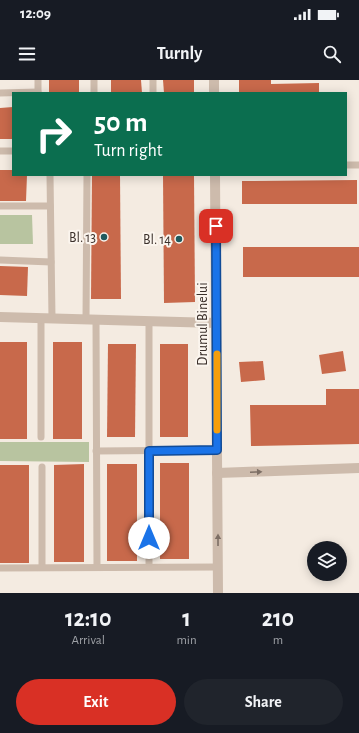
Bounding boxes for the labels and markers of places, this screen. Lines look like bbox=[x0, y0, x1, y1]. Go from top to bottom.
pin bbox=[199, 209, 233, 243]
place label: Bl. 13 bbox=[69, 231, 96, 245]
marker: Bl. 13 bbox=[99, 232, 109, 242]
place label: Bl. 14 bbox=[143, 233, 171, 247]
marker: Bl. 14 bbox=[174, 234, 184, 244]

